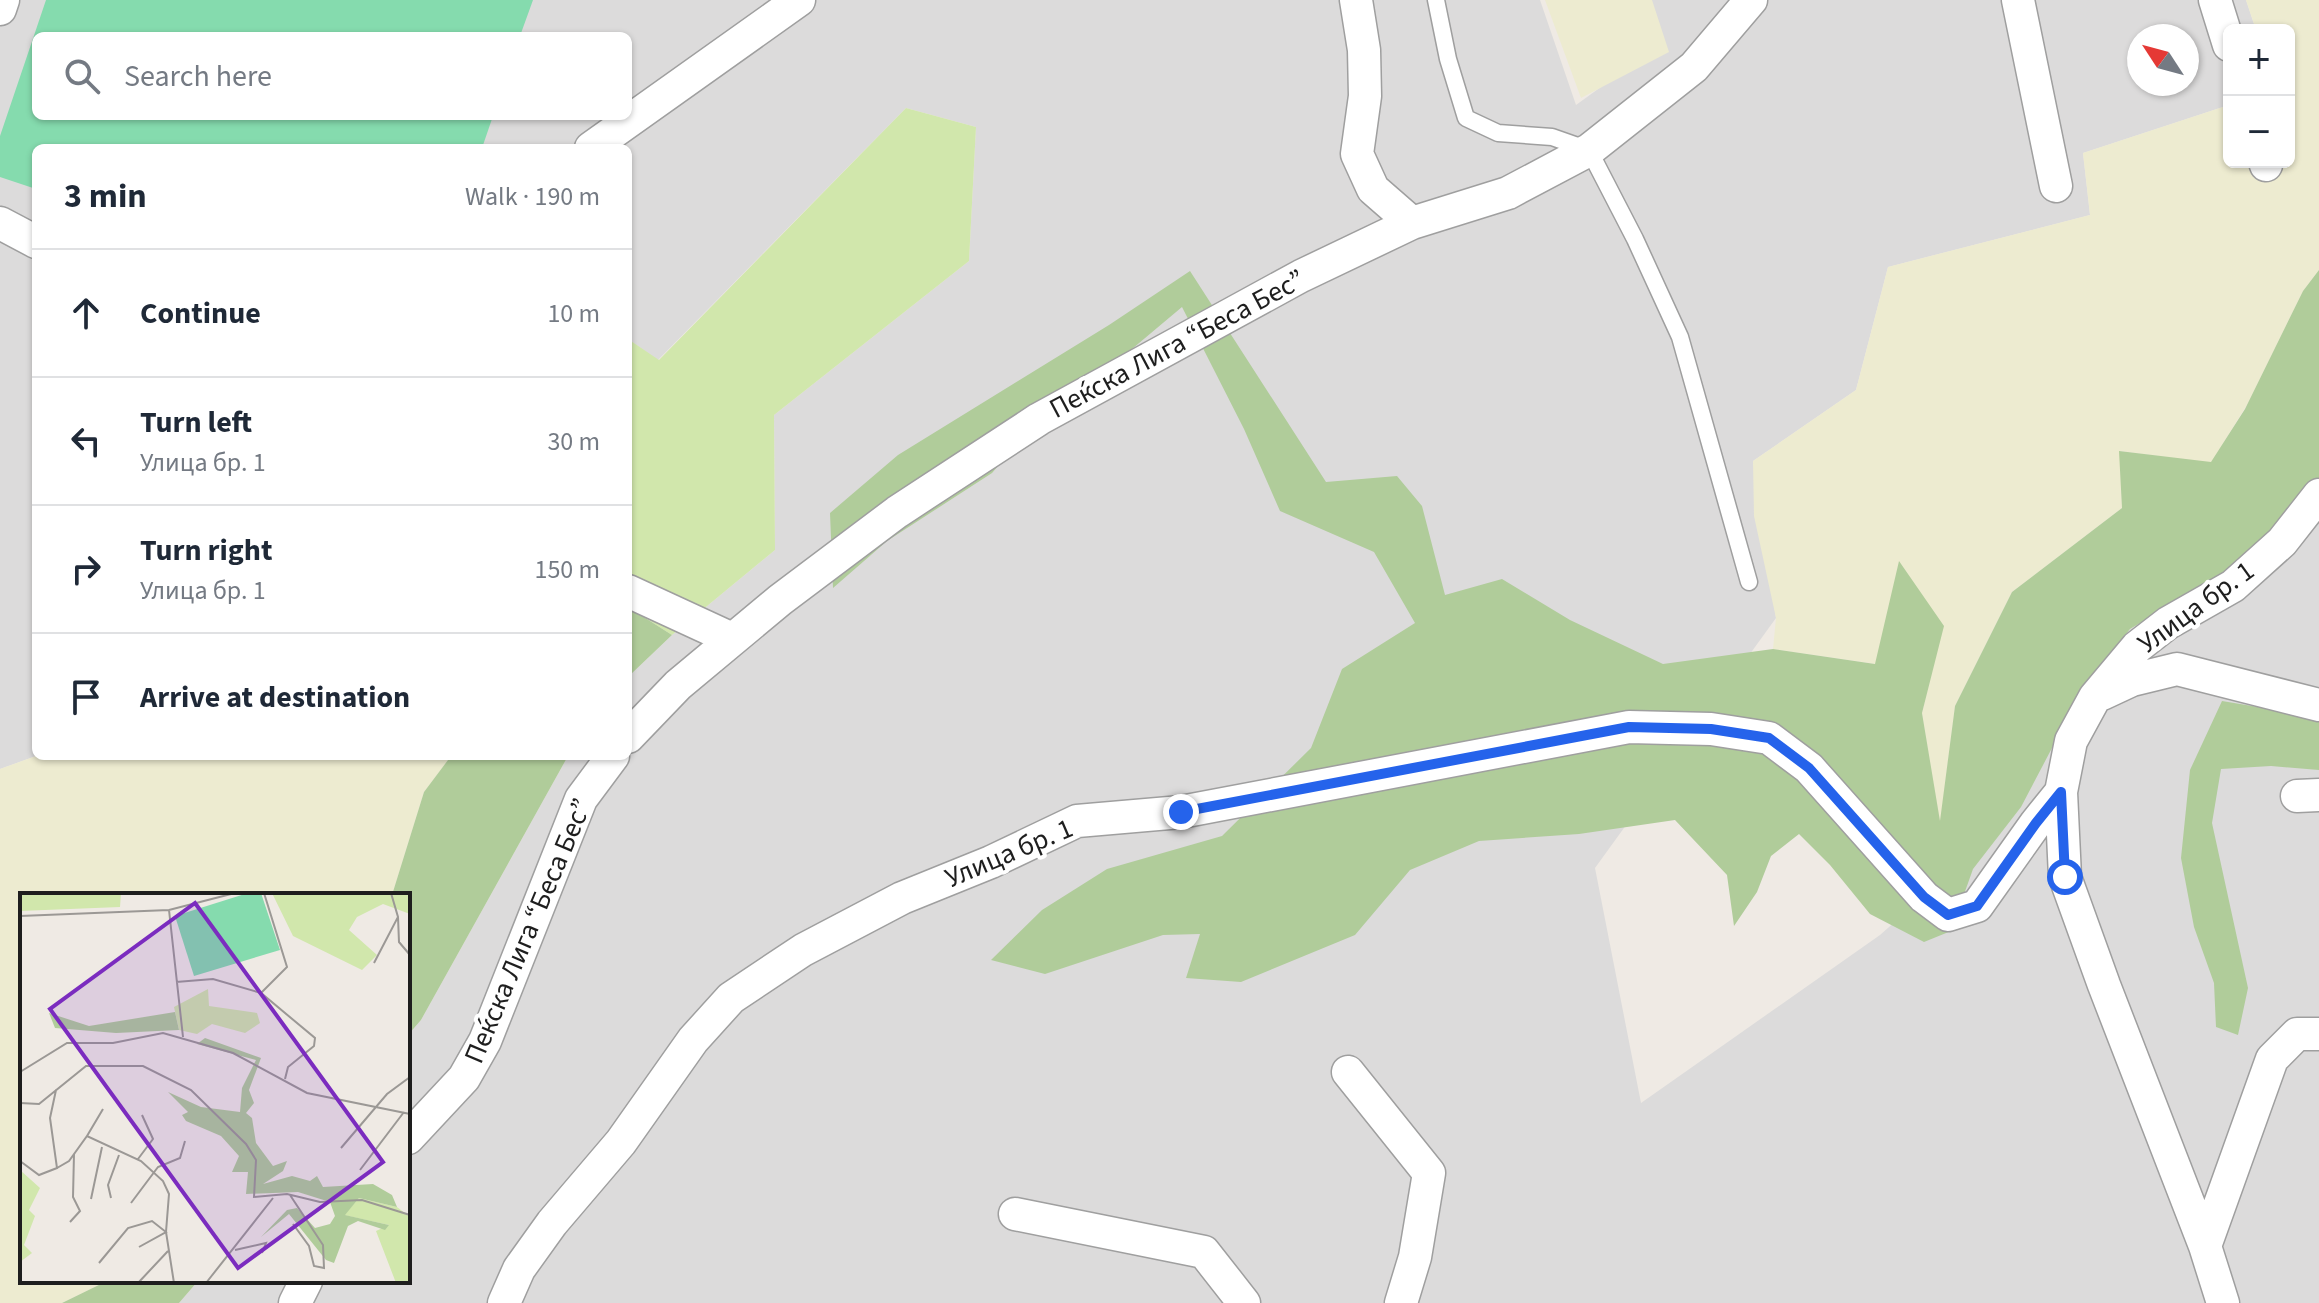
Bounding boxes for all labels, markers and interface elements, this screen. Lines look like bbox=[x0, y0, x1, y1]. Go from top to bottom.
north arrow bbox=[2127, 24, 2199, 96]
map controls bbox=[2223, 24, 2295, 168]
button: + bbox=[2223, 24, 2295, 96]
search box bbox=[32, 32, 632, 120]
icon: search bbox=[60, 54, 104, 98]
text: Search here bbox=[124, 55, 272, 98]
button: − bbox=[2223, 96, 2295, 168]
text: 3 min bbox=[64, 172, 147, 221]
text: Walk · 190 m bbox=[465, 178, 600, 215]
street label: Пеќска Лига “Беса Бес” bbox=[1042, 260, 1312, 428]
icon: ahead bbox=[64, 291, 108, 335]
text: Continue bbox=[140, 292, 261, 335]
text: 10 m bbox=[547, 295, 600, 332]
text: Turn left bbox=[140, 401, 252, 444]
icon: left bbox=[64, 419, 108, 463]
text: 30 m bbox=[547, 423, 600, 460]
text: Улица бр. 1 bbox=[140, 444, 266, 481]
text: Turn right bbox=[140, 529, 272, 572]
icon: right bbox=[64, 547, 108, 591]
text: 150 m bbox=[534, 551, 600, 588]
street label: Улица бр. 1 bbox=[2130, 551, 2262, 663]
text: Улица бр. 1 bbox=[140, 572, 266, 609]
icon: arrive bbox=[64, 675, 108, 719]
text: Arrive at destination bbox=[140, 676, 410, 719]
street label: Пеќска Лига “Беса Бес” bbox=[454, 792, 602, 1070]
route end bbox=[1163, 794, 1199, 830]
street label: Улица бр. 1 bbox=[939, 808, 1079, 898]
route start bbox=[2047, 859, 2083, 895]
inset map bbox=[20, 893, 410, 1283]

